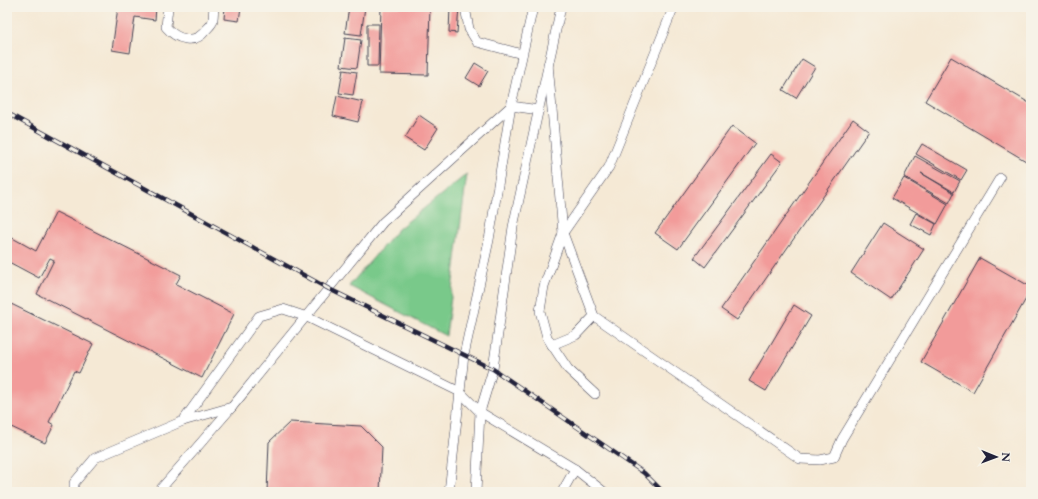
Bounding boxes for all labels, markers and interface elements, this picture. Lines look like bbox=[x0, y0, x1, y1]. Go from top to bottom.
north arrow bbox=[976, 437, 1016, 477]
text: N bbox=[998, 452, 1013, 463]

